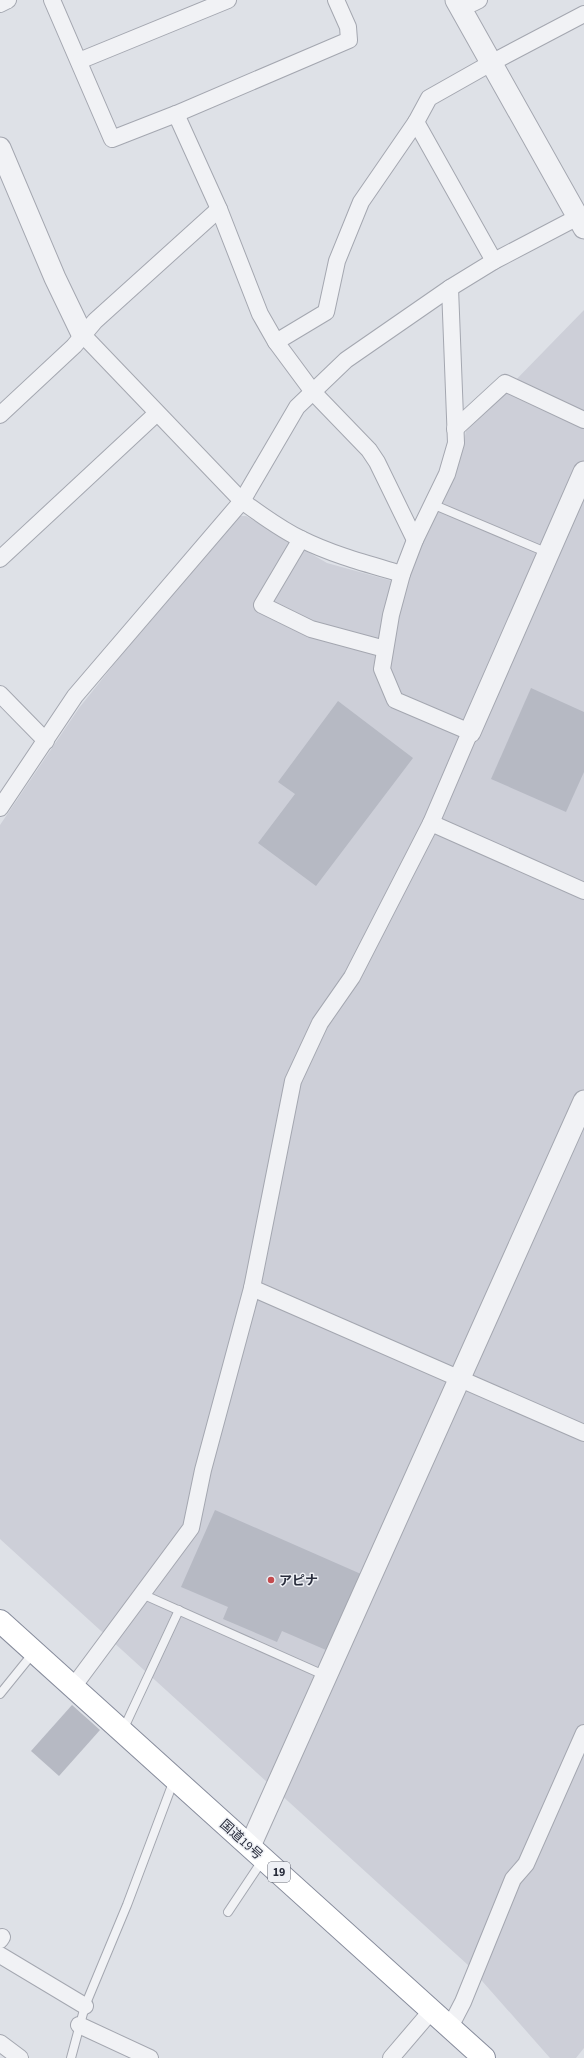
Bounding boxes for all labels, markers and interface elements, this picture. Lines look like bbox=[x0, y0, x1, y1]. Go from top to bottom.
place label: アピナ bbox=[279, 1572, 318, 1590]
marker: アピナ bbox=[266, 1575, 276, 1585]
street label: 国道19号 bbox=[216, 1816, 267, 1864]
road number: 19 bbox=[268, 1862, 290, 1882]

